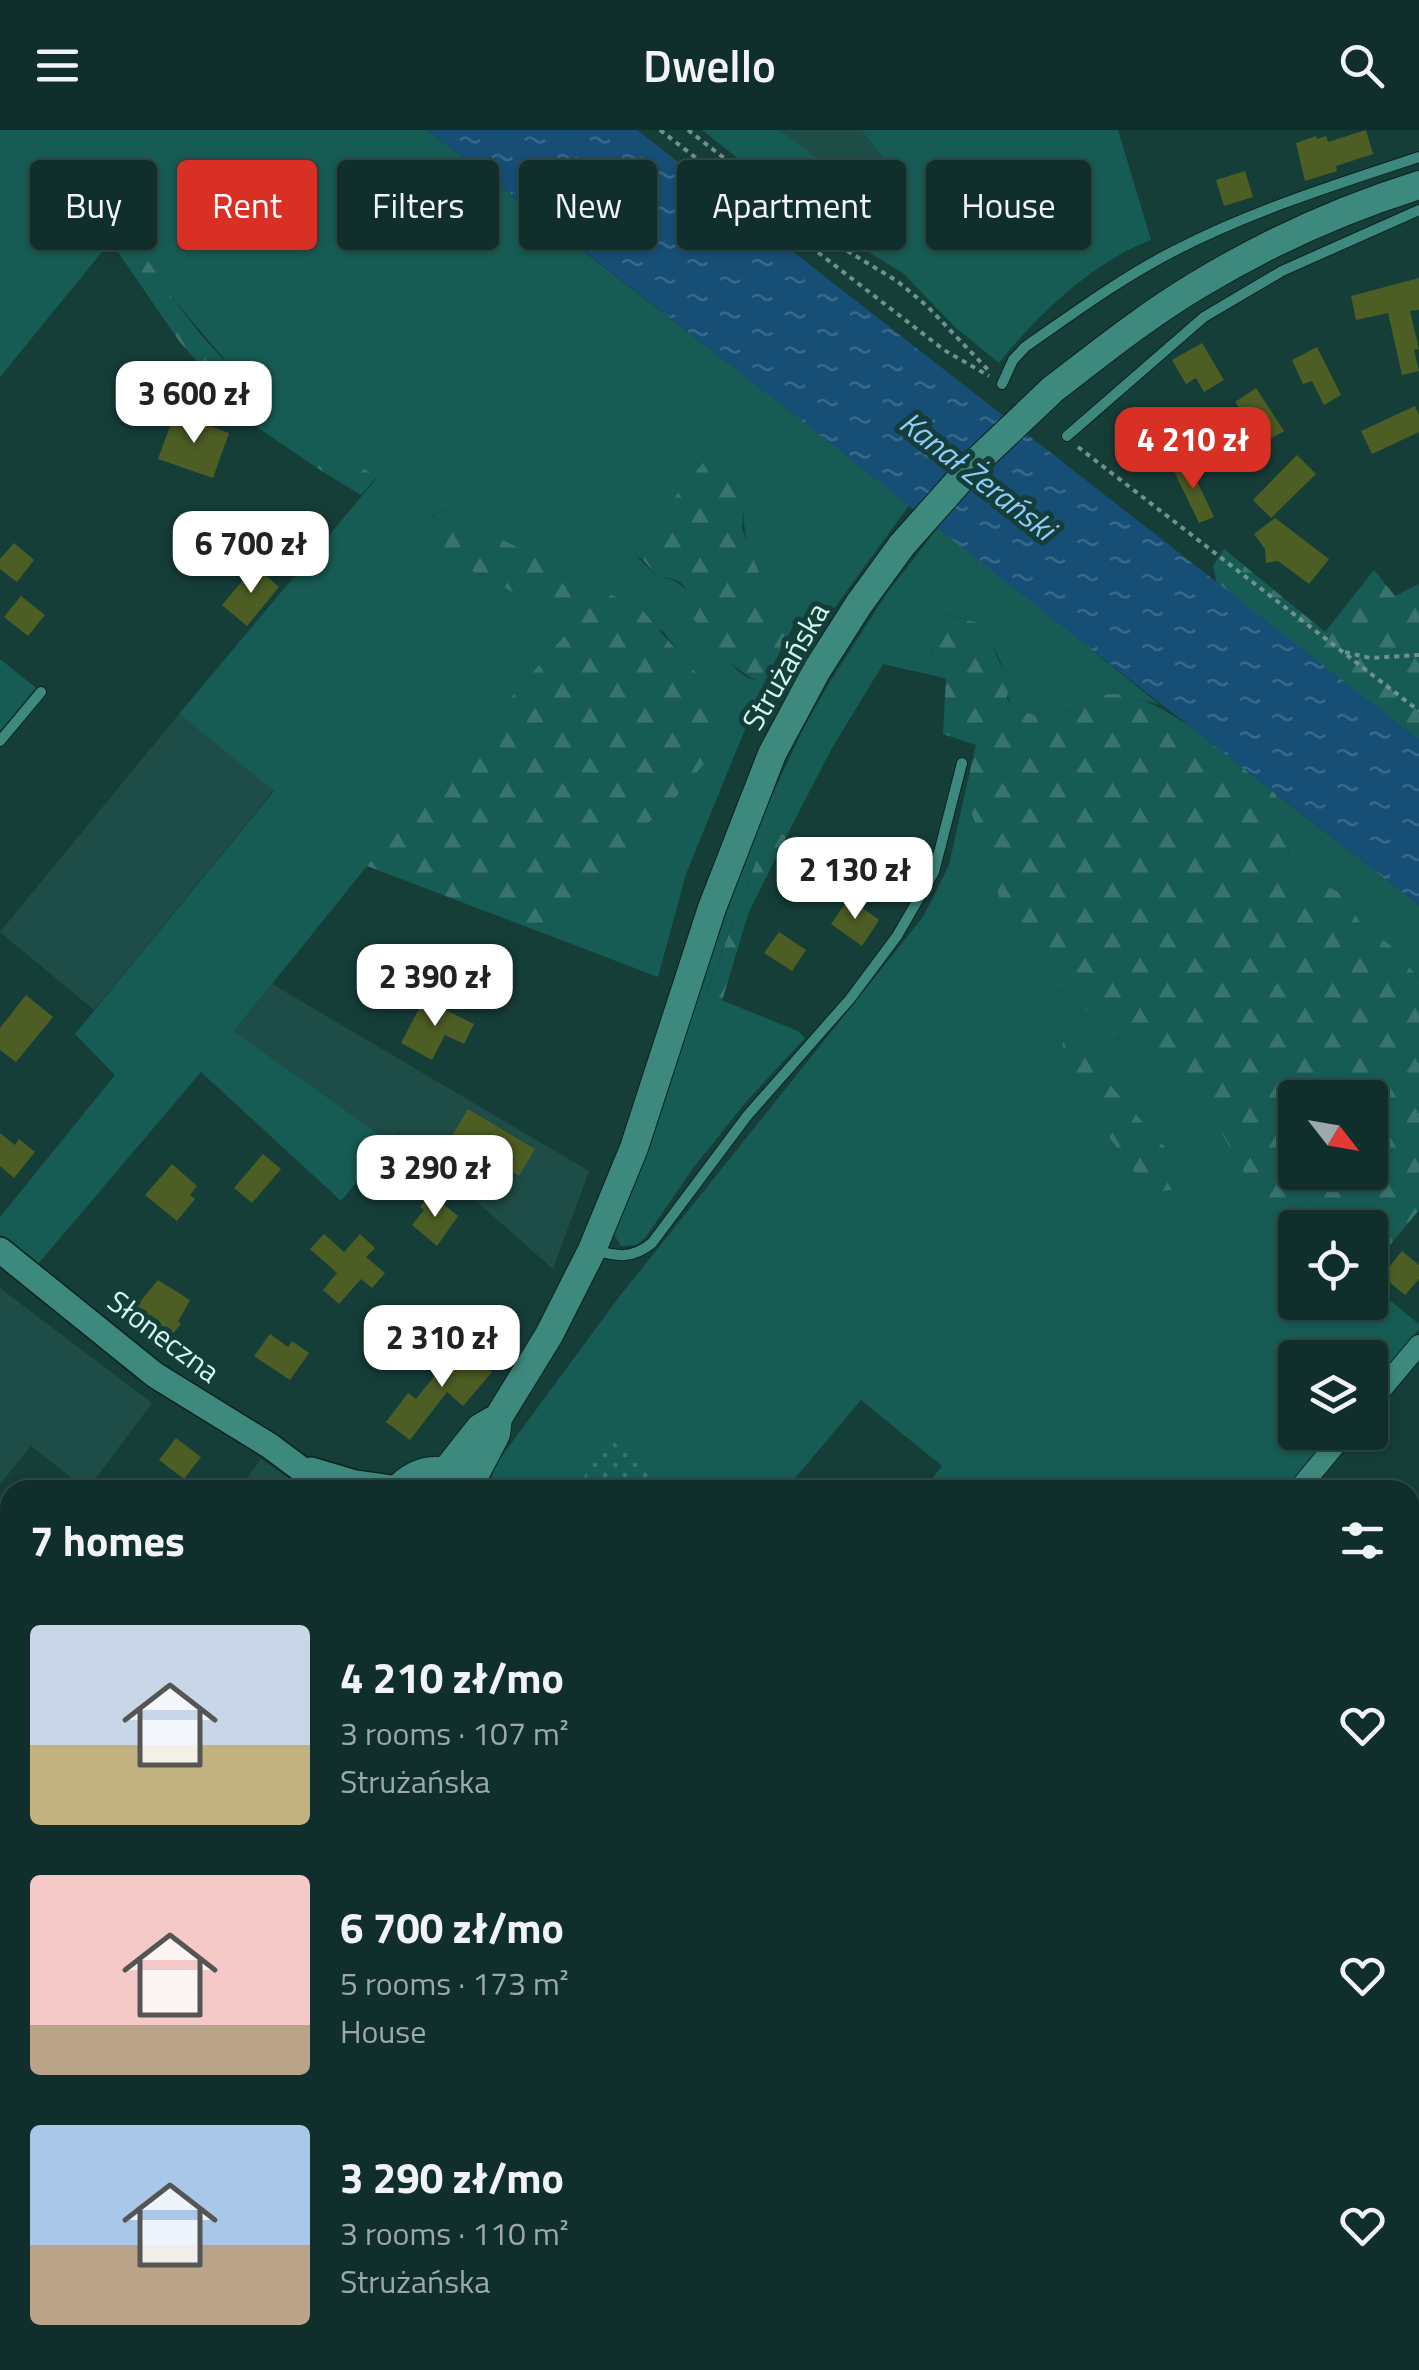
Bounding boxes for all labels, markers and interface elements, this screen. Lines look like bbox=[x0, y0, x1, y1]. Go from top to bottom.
text: Dwello bbox=[643, 31, 776, 99]
icon: menu bbox=[30, 38, 85, 93]
icon: search bbox=[1334, 38, 1389, 93]
chip: Buy bbox=[30, 160, 157, 250]
chip: Rent bbox=[177, 160, 317, 250]
chip: Filters bbox=[337, 160, 499, 250]
chip: New bbox=[519, 160, 657, 250]
chip: Apartment bbox=[677, 160, 906, 250]
chip: House bbox=[926, 160, 1091, 250]
pin: 3 600 zł bbox=[91, 361, 297, 446]
text: 3 600 zł bbox=[138, 369, 250, 417]
water label: Kanał Żerański bbox=[890, 399, 1069, 553]
pin: 4 210 zł bbox=[1090, 407, 1296, 492]
text: 4 210 zł bbox=[1137, 415, 1249, 463]
pin: 6 700 zł bbox=[148, 511, 354, 596]
text: 6 700 zł bbox=[195, 519, 307, 567]
street label: Strużańska bbox=[730, 593, 840, 739]
pin: 2 130 zł bbox=[752, 837, 958, 922]
text: 2 130 zł bbox=[799, 845, 911, 893]
pin: 2 390 zł bbox=[332, 944, 538, 1029]
text: 2 390 zł bbox=[379, 952, 491, 1000]
north arrow bbox=[1278, 1080, 1388, 1190]
map controls bbox=[1278, 1080, 1388, 1450]
pin: 3 290 zł bbox=[332, 1135, 538, 1220]
text: 3 290 zł bbox=[379, 1143, 491, 1191]
button: locate bbox=[1278, 1210, 1388, 1320]
street label: Słoneczna bbox=[98, 1278, 230, 1394]
pin: 2 310 zł bbox=[339, 1305, 545, 1390]
text: 2 310 zł bbox=[386, 1313, 498, 1361]
button: layers bbox=[1278, 1340, 1388, 1450]
text: 7 homes bbox=[30, 1508, 185, 1572]
icon: filters bbox=[1335, 1513, 1390, 1568]
text: 4 210 zł/mo bbox=[340, 1645, 564, 1709]
icon: home bbox=[110, 1665, 230, 1785]
icon: heart bbox=[1335, 1698, 1390, 1753]
text: 3 rooms · 107 m² bbox=[340, 1709, 569, 1757]
text: Strużańska bbox=[340, 1757, 490, 1805]
text: 6 700 zł/mo bbox=[340, 1895, 564, 1959]
icon: home bbox=[110, 1915, 230, 2035]
icon: heart bbox=[1335, 1948, 1390, 2003]
text: 5 rooms · 173 m² bbox=[340, 1959, 569, 2007]
text: House bbox=[340, 2007, 426, 2055]
text: 3 290 zł/mo bbox=[340, 2145, 564, 2209]
icon: home bbox=[110, 2165, 230, 2285]
icon: heart bbox=[1335, 2198, 1390, 2253]
text: 3 rooms · 110 m² bbox=[340, 2209, 569, 2257]
text: Strużańska bbox=[340, 2257, 490, 2305]

